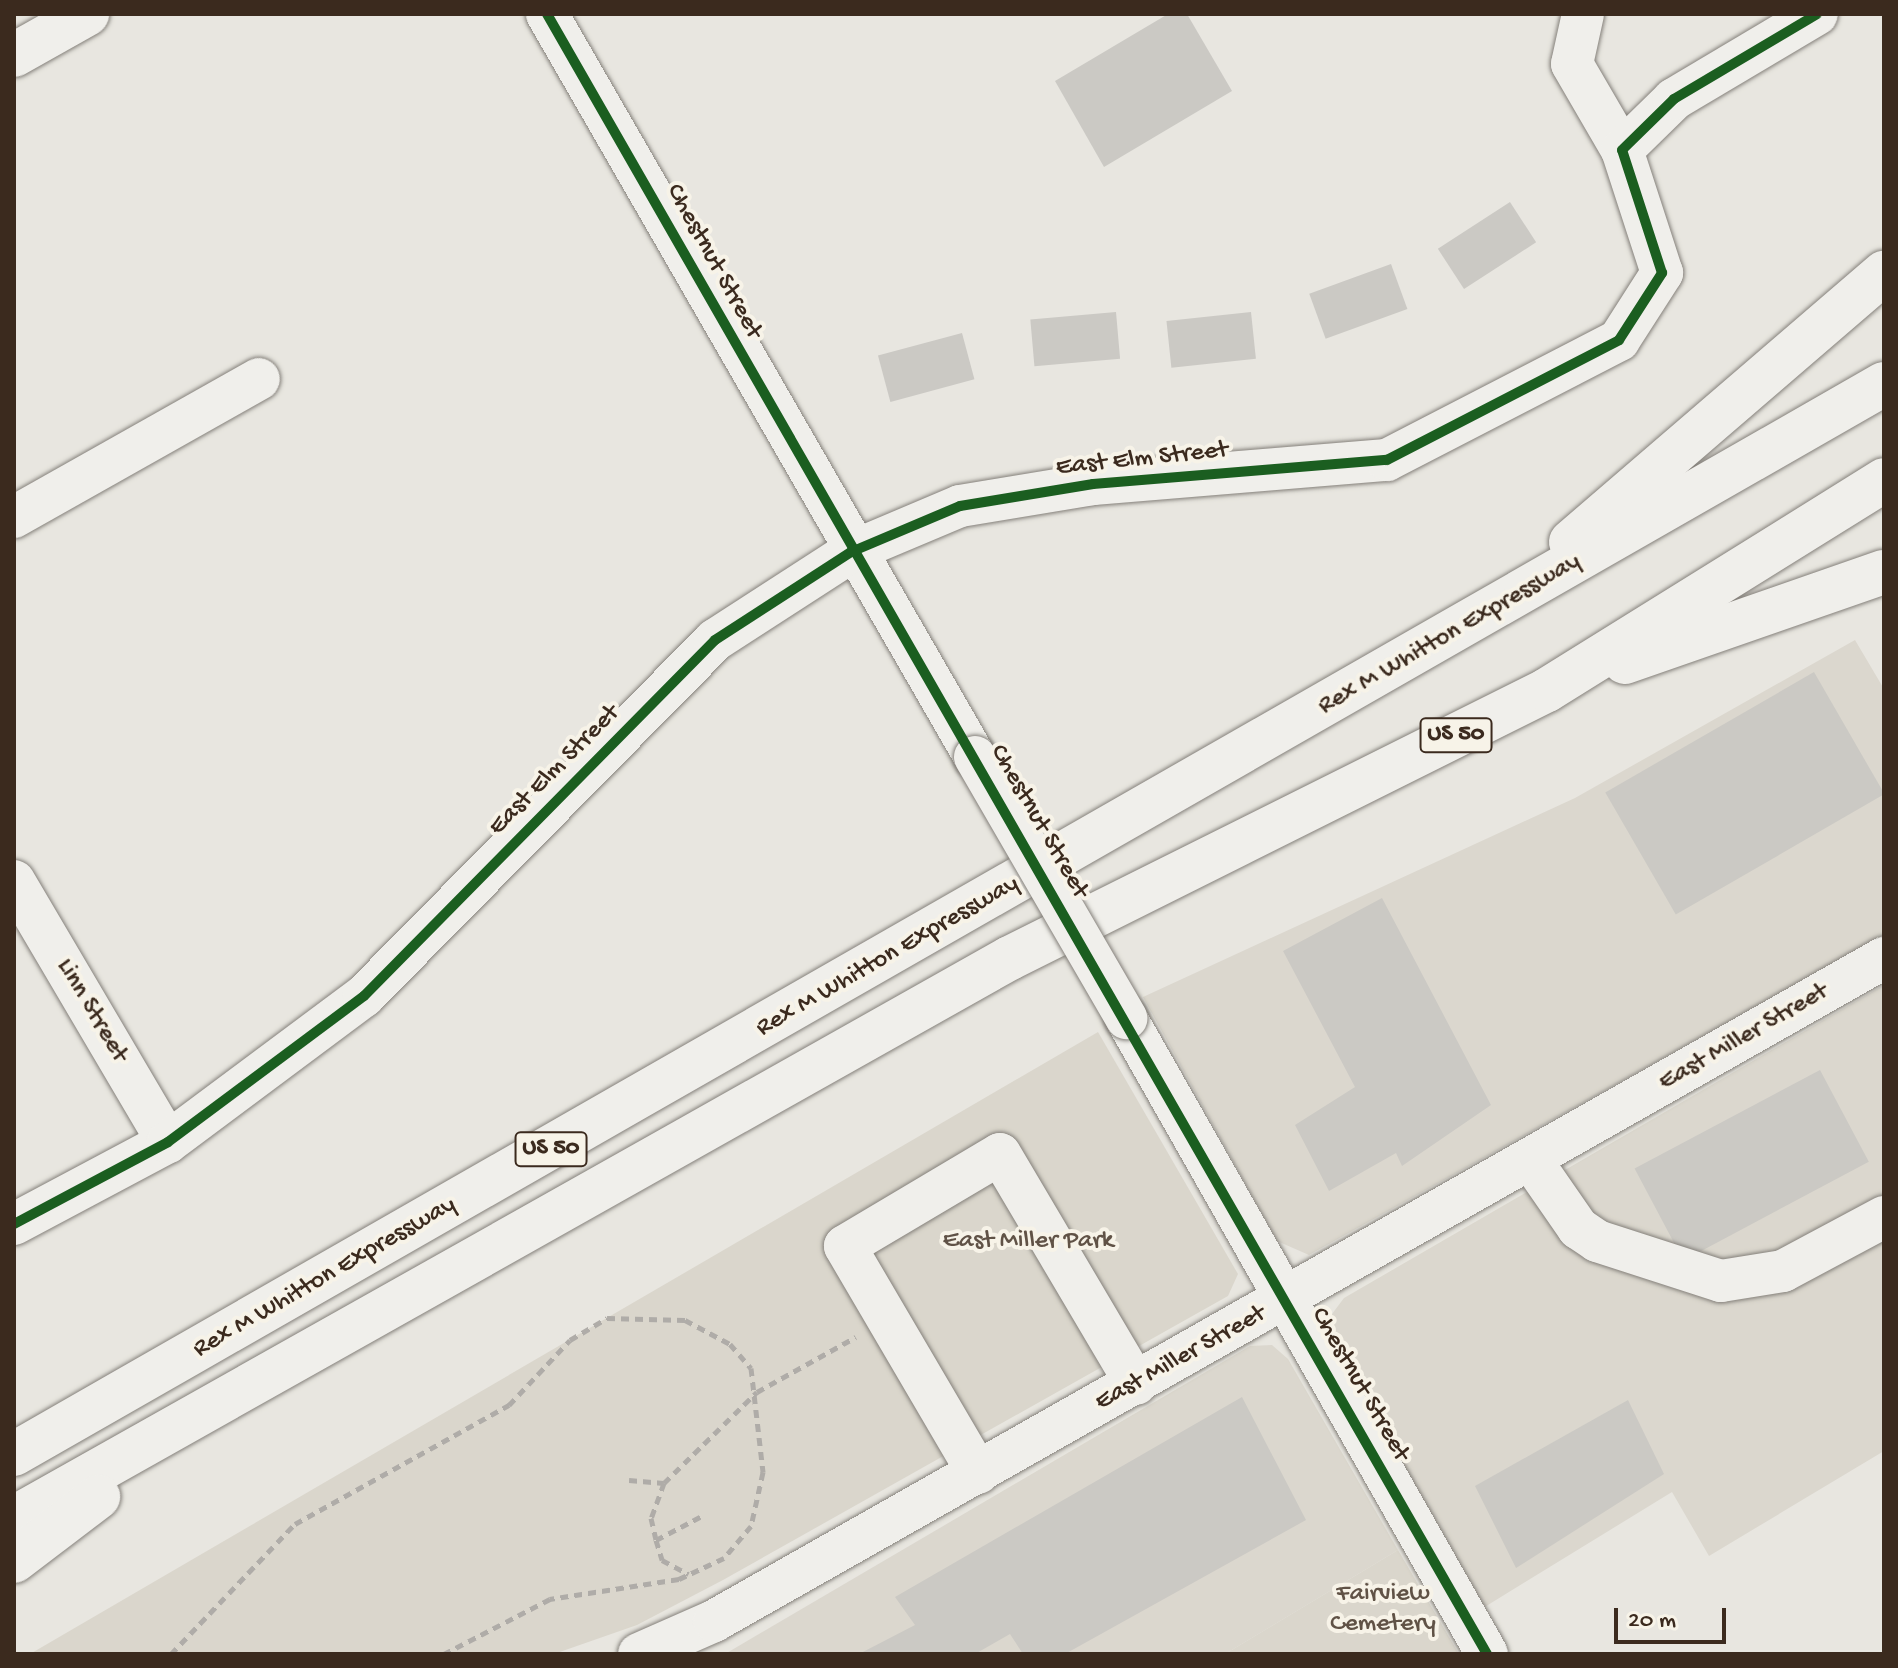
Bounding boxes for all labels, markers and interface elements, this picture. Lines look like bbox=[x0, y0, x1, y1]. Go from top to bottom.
street label: Chestnut Street bbox=[658, 179, 768, 345]
street label: East Elm Street bbox=[1054, 435, 1230, 485]
street label: Rex M Whitton Expressway bbox=[1313, 547, 1587, 723]
street label: East Elm Street bbox=[483, 699, 627, 843]
road number: US 50 bbox=[1418, 715, 1494, 755]
street label: Chestnut Street bbox=[981, 740, 1095, 904]
street label: Rex M Whitton Expressway bbox=[751, 869, 1025, 1045]
street label: Linn Street bbox=[48, 954, 134, 1068]
street label: East Miller Street bbox=[1654, 977, 1834, 1099]
road number: US 50 bbox=[513, 1129, 589, 1169]
street label: Rex M Whitton Expressway bbox=[188, 1190, 462, 1366]
park label: East Miller Park bbox=[943, 1226, 1113, 1258]
street label: East Miller Street bbox=[1090, 1299, 1272, 1419]
street label: Chestnut Street bbox=[1302, 1303, 1416, 1467]
park label: Fairview Cemetery bbox=[1330, 1579, 1436, 1640]
scale bar bbox=[1618, 1592, 1730, 1642]
text: 20 m bbox=[1628, 1607, 1676, 1636]

